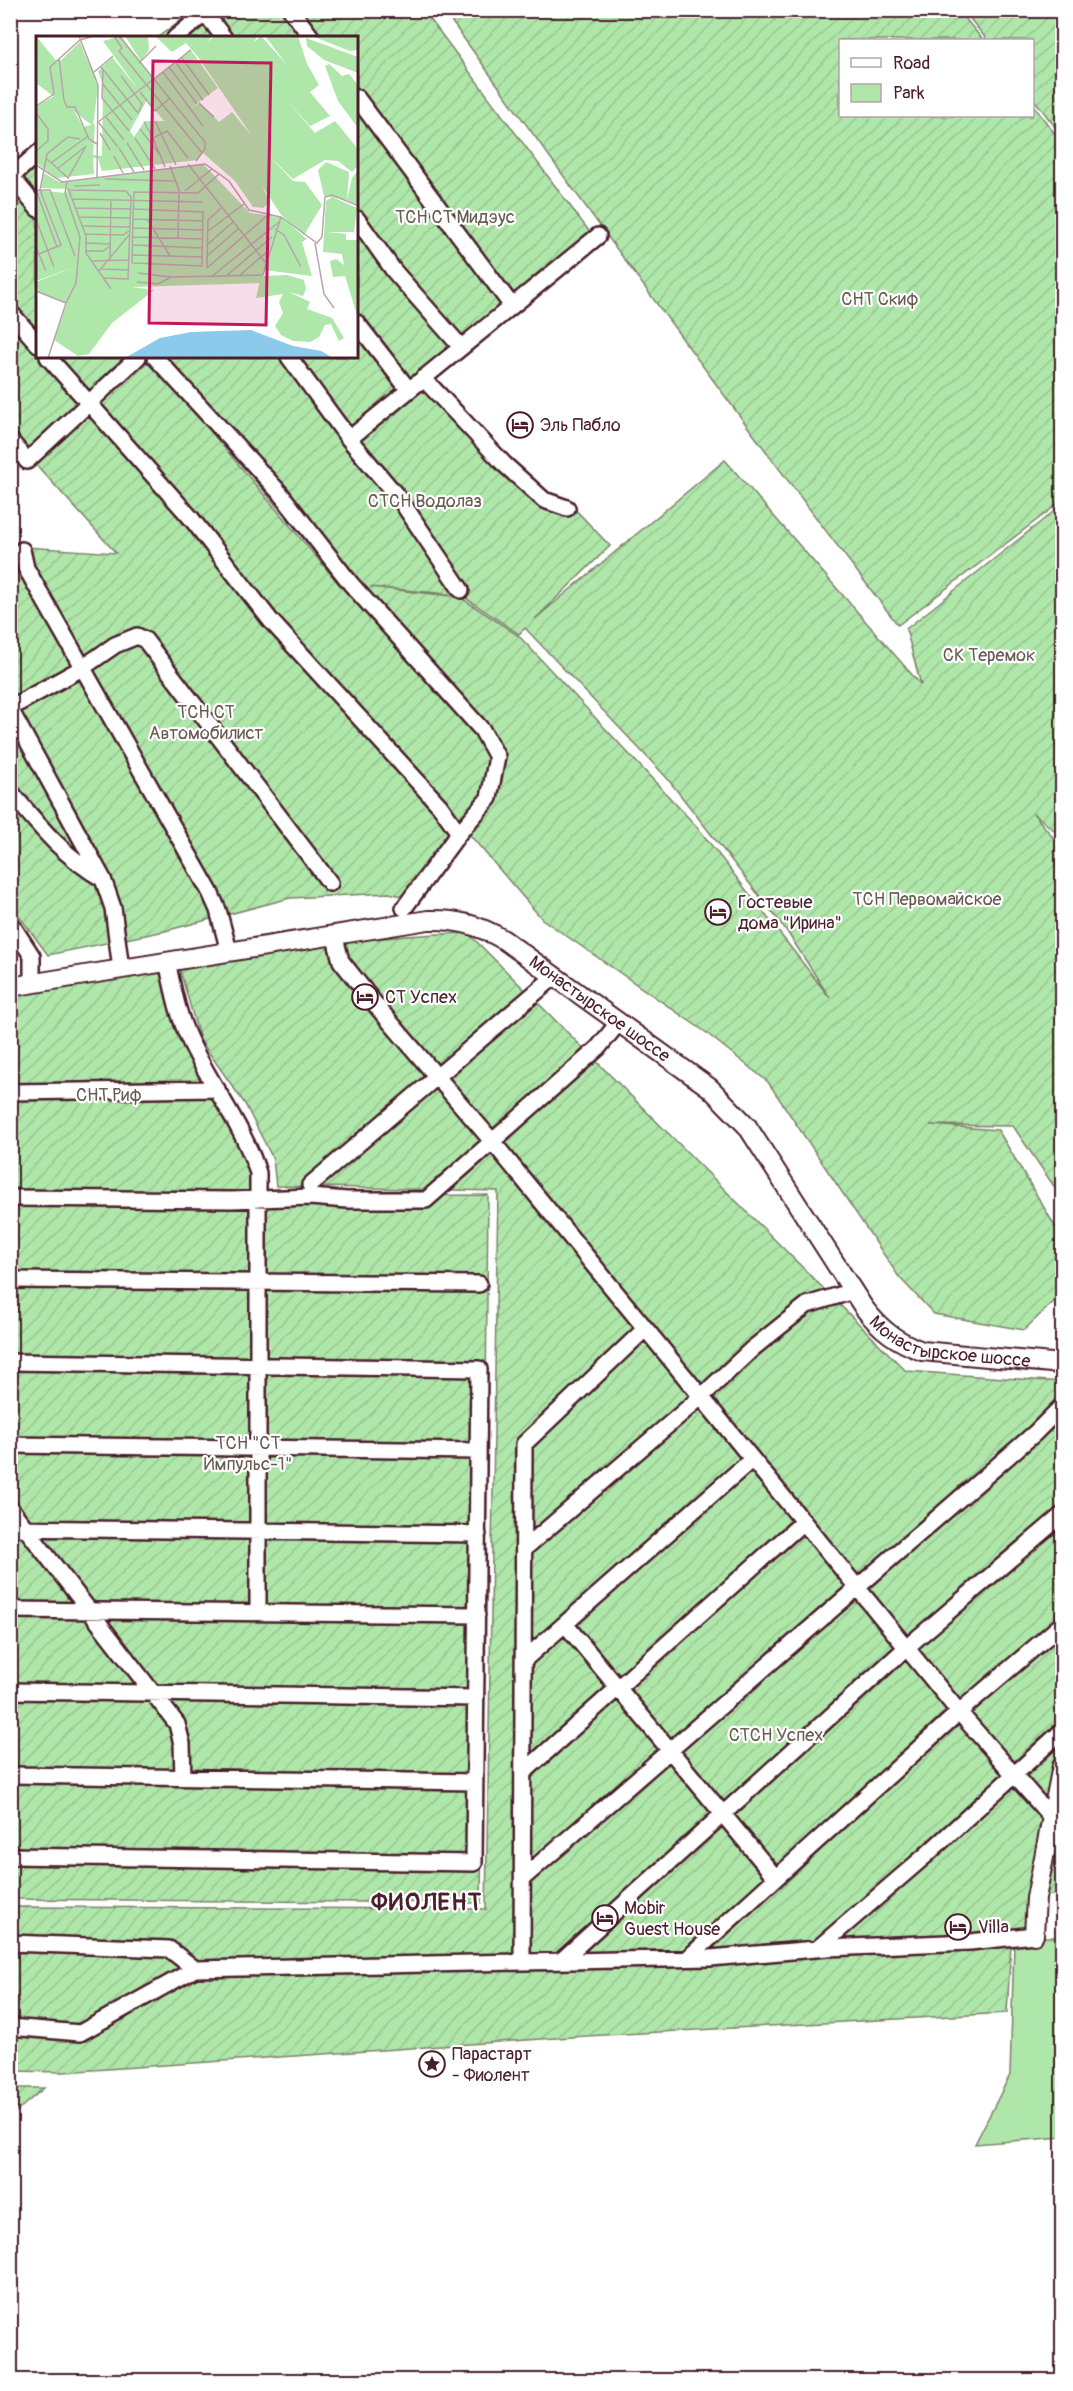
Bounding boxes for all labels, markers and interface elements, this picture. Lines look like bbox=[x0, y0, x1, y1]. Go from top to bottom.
inset map bbox=[36, 36, 358, 358]
legend bbox=[839, 39, 1034, 117]
text: Road bbox=[893, 52, 930, 75]
text: Park bbox=[893, 82, 925, 105]
park label: ТСН СТ Мидэус bbox=[395, 206, 515, 229]
park label: СНТ Скиф bbox=[841, 288, 919, 311]
hotel icon: Эль Пабло bbox=[505, 410, 535, 440]
place label: Эль Пабло bbox=[540, 414, 621, 437]
park label: СТСН Водолаз bbox=[368, 490, 482, 513]
park label: СК Теремок bbox=[943, 644, 1035, 667]
park label: ТСН СТ Автомобилист bbox=[149, 701, 263, 745]
park label: ТСН Первомайское bbox=[853, 888, 1002, 911]
place label: Гостевые дома "Ирина" bbox=[738, 891, 842, 935]
hotel icon: Гостевые дома "Ирина" bbox=[703, 897, 733, 927]
street label: Монастырское шоссе bbox=[525, 950, 675, 1067]
hotel icon: СТ Успех bbox=[350, 982, 380, 1012]
place label: СТ Успех bbox=[385, 986, 457, 1009]
park label: СНТ Риф bbox=[76, 1084, 142, 1107]
street label: Монастырское шоссе bbox=[864, 1310, 1031, 1373]
park label: ТСН "СТ Импульс-1" bbox=[204, 1432, 292, 1476]
park label: СТСН Успех bbox=[729, 1724, 823, 1747]
district label: ФИОЛЕНТ bbox=[370, 1888, 483, 1917]
place label: Mobir Guest House bbox=[624, 1897, 720, 1941]
hotel icon: Mobir Guest House bbox=[590, 1903, 620, 1933]
hotel icon: Villa bbox=[943, 1912, 973, 1942]
place label: Villa bbox=[978, 1916, 1009, 1939]
place label: Парастарт - Фиолент bbox=[452, 2043, 532, 2087]
place icon: Парастарт - Фиолент bbox=[417, 2049, 447, 2079]

